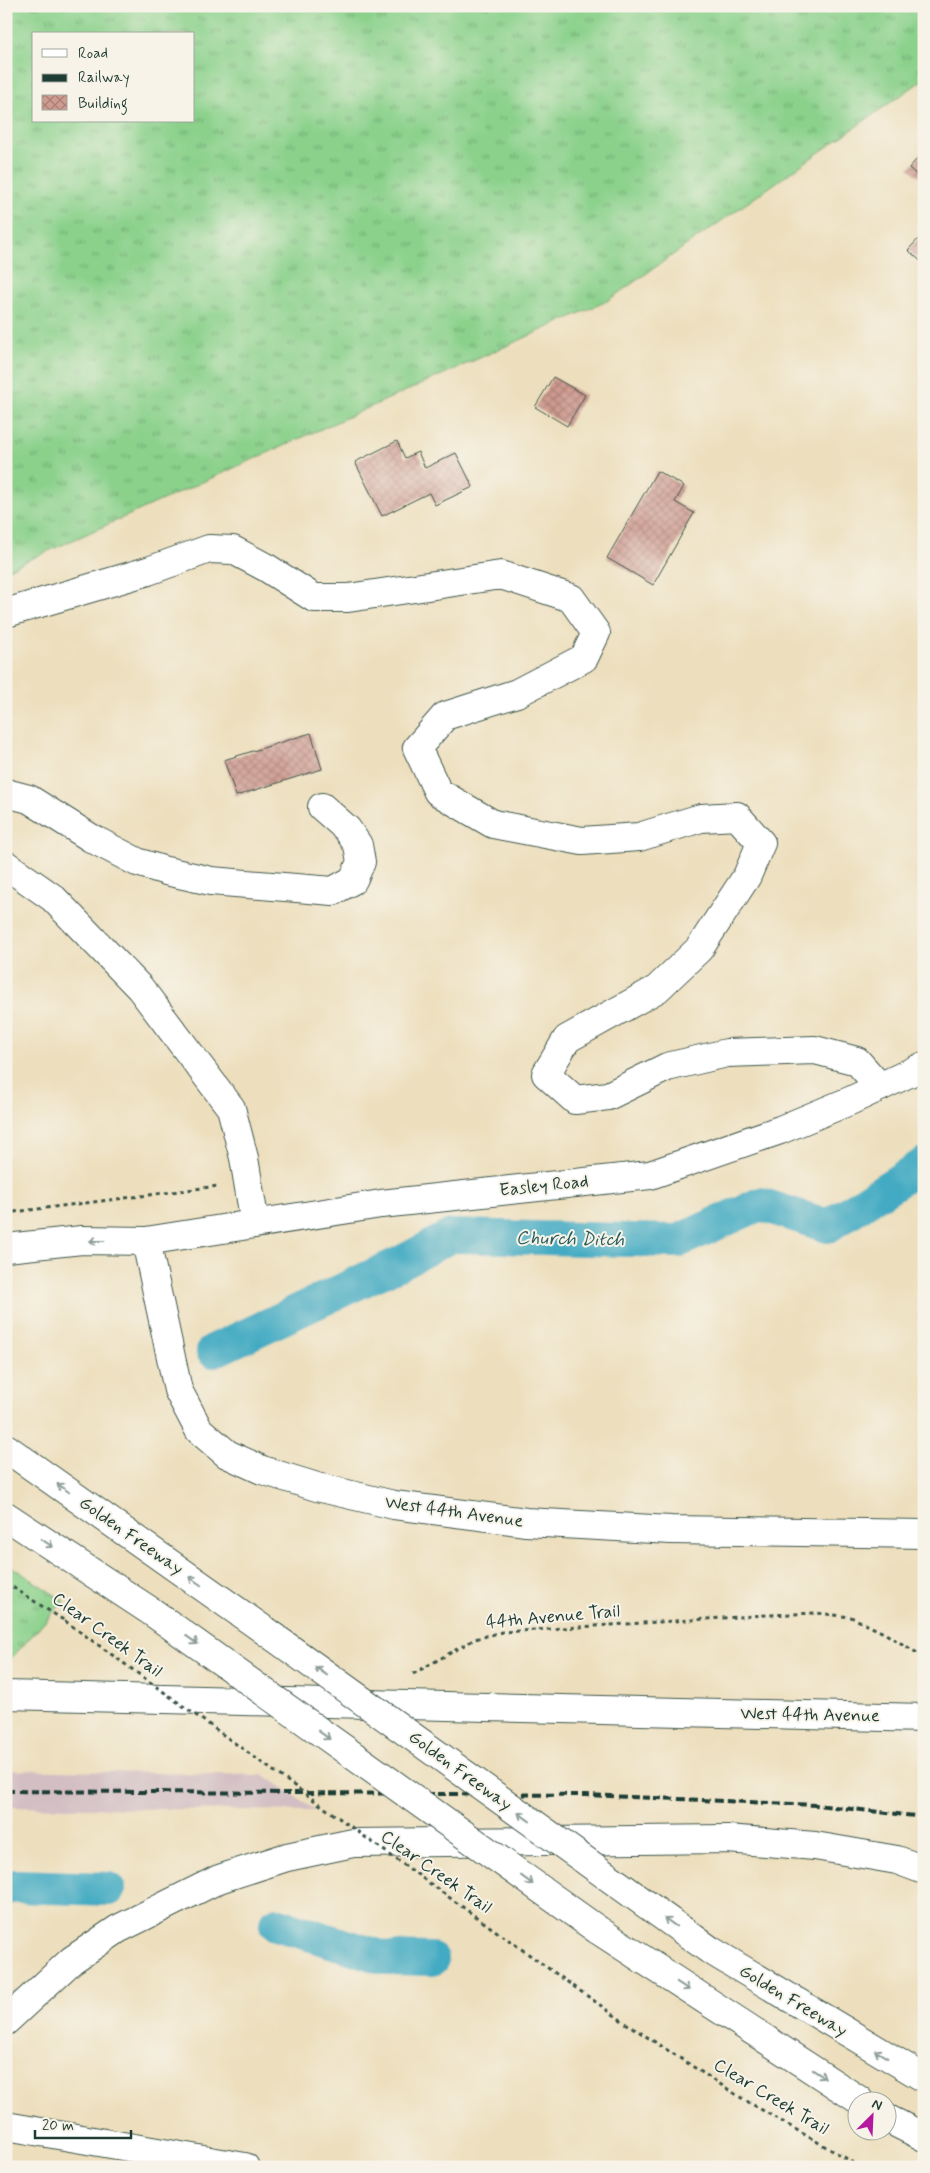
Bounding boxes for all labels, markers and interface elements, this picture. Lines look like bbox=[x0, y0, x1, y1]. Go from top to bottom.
legend bbox=[32, 32, 195, 122]
text: Road bbox=[78, 44, 108, 64]
text: Railway bbox=[78, 68, 130, 88]
text: Building bbox=[78, 94, 128, 115]
street label: Easley Road bbox=[498, 1169, 590, 1203]
water label: Church Ditch bbox=[516, 1226, 625, 1252]
one-way arrow bbox=[89, 1236, 105, 1245]
one-way arrow bbox=[57, 1482, 70, 1493]
street label: West 44th Avenue bbox=[383, 1490, 525, 1534]
street label: Golden Freeway bbox=[74, 1491, 188, 1581]
one-way arrow bbox=[40, 1538, 54, 1548]
one-way arrow bbox=[188, 1576, 202, 1586]
street label: Clear Creek Trail bbox=[47, 1587, 167, 1683]
street label: 44th Avenue Trail bbox=[485, 1599, 621, 1635]
one-way arrow bbox=[185, 1635, 199, 1645]
one-way arrow bbox=[314, 1666, 328, 1676]
street label: West 44th Avenue bbox=[740, 1702, 880, 1728]
street label: Golden Freeway bbox=[403, 1725, 517, 1817]
one-way arrow bbox=[317, 1730, 331, 1740]
one-way arrow bbox=[517, 1812, 531, 1822]
street label: Clear Creek Trail bbox=[376, 1825, 496, 1919]
one-way arrow bbox=[520, 1875, 534, 1885]
one-way arrow bbox=[663, 1917, 677, 1927]
street label: Golden Freeway bbox=[734, 1959, 852, 2043]
one-way arrow bbox=[676, 1981, 690, 1991]
one-way arrow bbox=[875, 2049, 889, 2059]
street label: Clear Creek Trail bbox=[709, 2053, 833, 2141]
one-way arrow bbox=[812, 2069, 826, 2080]
north arrow bbox=[848, 2090, 898, 2140]
text: N bbox=[869, 2095, 885, 2115]
scale bar bbox=[35, 2108, 131, 2140]
text: 20 m bbox=[42, 2116, 74, 2136]

